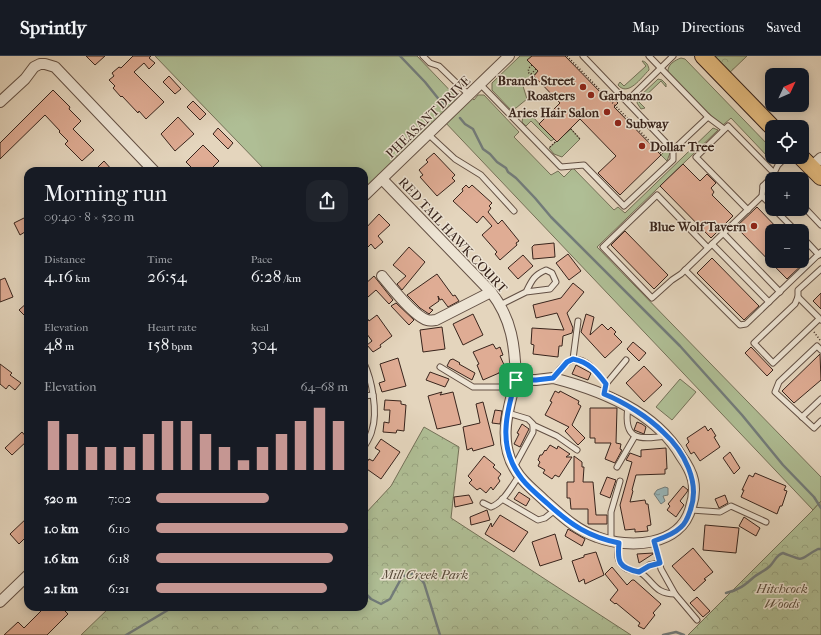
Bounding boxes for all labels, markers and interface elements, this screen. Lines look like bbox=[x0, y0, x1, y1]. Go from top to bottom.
text: Sprintly bbox=[20, 17, 86, 39]
text: Map bbox=[632, 19, 659, 36]
text: Directions bbox=[681, 19, 744, 36]
text: Saved bbox=[766, 19, 801, 36]
north arrow bbox=[765, 68, 809, 112]
map controls bbox=[765, 68, 809, 268]
street label: PHEASANT DRIVE bbox=[383, 73, 473, 161]
place label: Branch Street Roasters bbox=[497, 73, 575, 103]
marker: Branch Street Roasters bbox=[578, 82, 588, 92]
place label: Garbanzo bbox=[599, 88, 653, 103]
marker: Garbanzo bbox=[586, 90, 596, 100]
place label: Aries Hair Salon bbox=[508, 105, 599, 120]
marker: Aries Hair Salon bbox=[602, 107, 612, 117]
place label: Subway bbox=[626, 116, 670, 132]
marker: Subway bbox=[613, 118, 623, 128]
button: locate bbox=[765, 120, 809, 164]
place label: Dollar Tree bbox=[650, 139, 715, 154]
marker: Dollar Tree bbox=[637, 141, 647, 151]
button: + bbox=[765, 172, 809, 216]
street label: RED TAIL HAWK COURT bbox=[396, 174, 511, 296]
button: share bbox=[306, 180, 348, 222]
text: Morning run bbox=[44, 181, 167, 207]
text: 09:40 · 8 × 520 m bbox=[44, 209, 134, 224]
place label: Blue Wolf Tavern bbox=[649, 219, 746, 234]
marker: Blue Wolf Tavern bbox=[749, 221, 759, 231]
button: − bbox=[765, 224, 809, 268]
text: Distance bbox=[44, 253, 85, 266]
text: Time bbox=[147, 253, 172, 266]
text: Pace bbox=[251, 253, 273, 266]
text: 4.16 bbox=[44, 266, 73, 286]
text: 26:54 bbox=[147, 266, 187, 286]
text: 6:28 bbox=[251, 266, 281, 286]
text: km bbox=[73, 272, 90, 285]
text: /km bbox=[281, 272, 301, 285]
text: Elevation bbox=[44, 321, 88, 334]
text: Heart rate bbox=[147, 321, 197, 334]
text: kcal bbox=[251, 321, 269, 334]
text: 48 bbox=[44, 334, 63, 354]
text: 158 bbox=[147, 334, 169, 354]
text: 304 bbox=[251, 334, 277, 354]
text: m bbox=[63, 340, 74, 353]
text: bpm bbox=[169, 340, 192, 353]
pin bbox=[499, 363, 533, 397]
icon: arrive bbox=[505, 369, 527, 391]
text: Elevation bbox=[44, 379, 97, 394]
text: 64–68 m bbox=[300, 379, 348, 394]
text: 520 m bbox=[44, 491, 77, 506]
text: 7:02 bbox=[108, 491, 131, 506]
text: 1.0 km bbox=[44, 521, 79, 536]
text: 6:10 bbox=[108, 521, 130, 536]
text: 1.6 km bbox=[44, 551, 78, 566]
text: 6:18 bbox=[108, 551, 129, 566]
park label: Mill Creek Park bbox=[381, 567, 469, 582]
text: 2.1 km bbox=[44, 581, 78, 596]
text: 6:21 bbox=[108, 581, 130, 596]
park label: Hitchcock Woods bbox=[755, 581, 808, 611]

